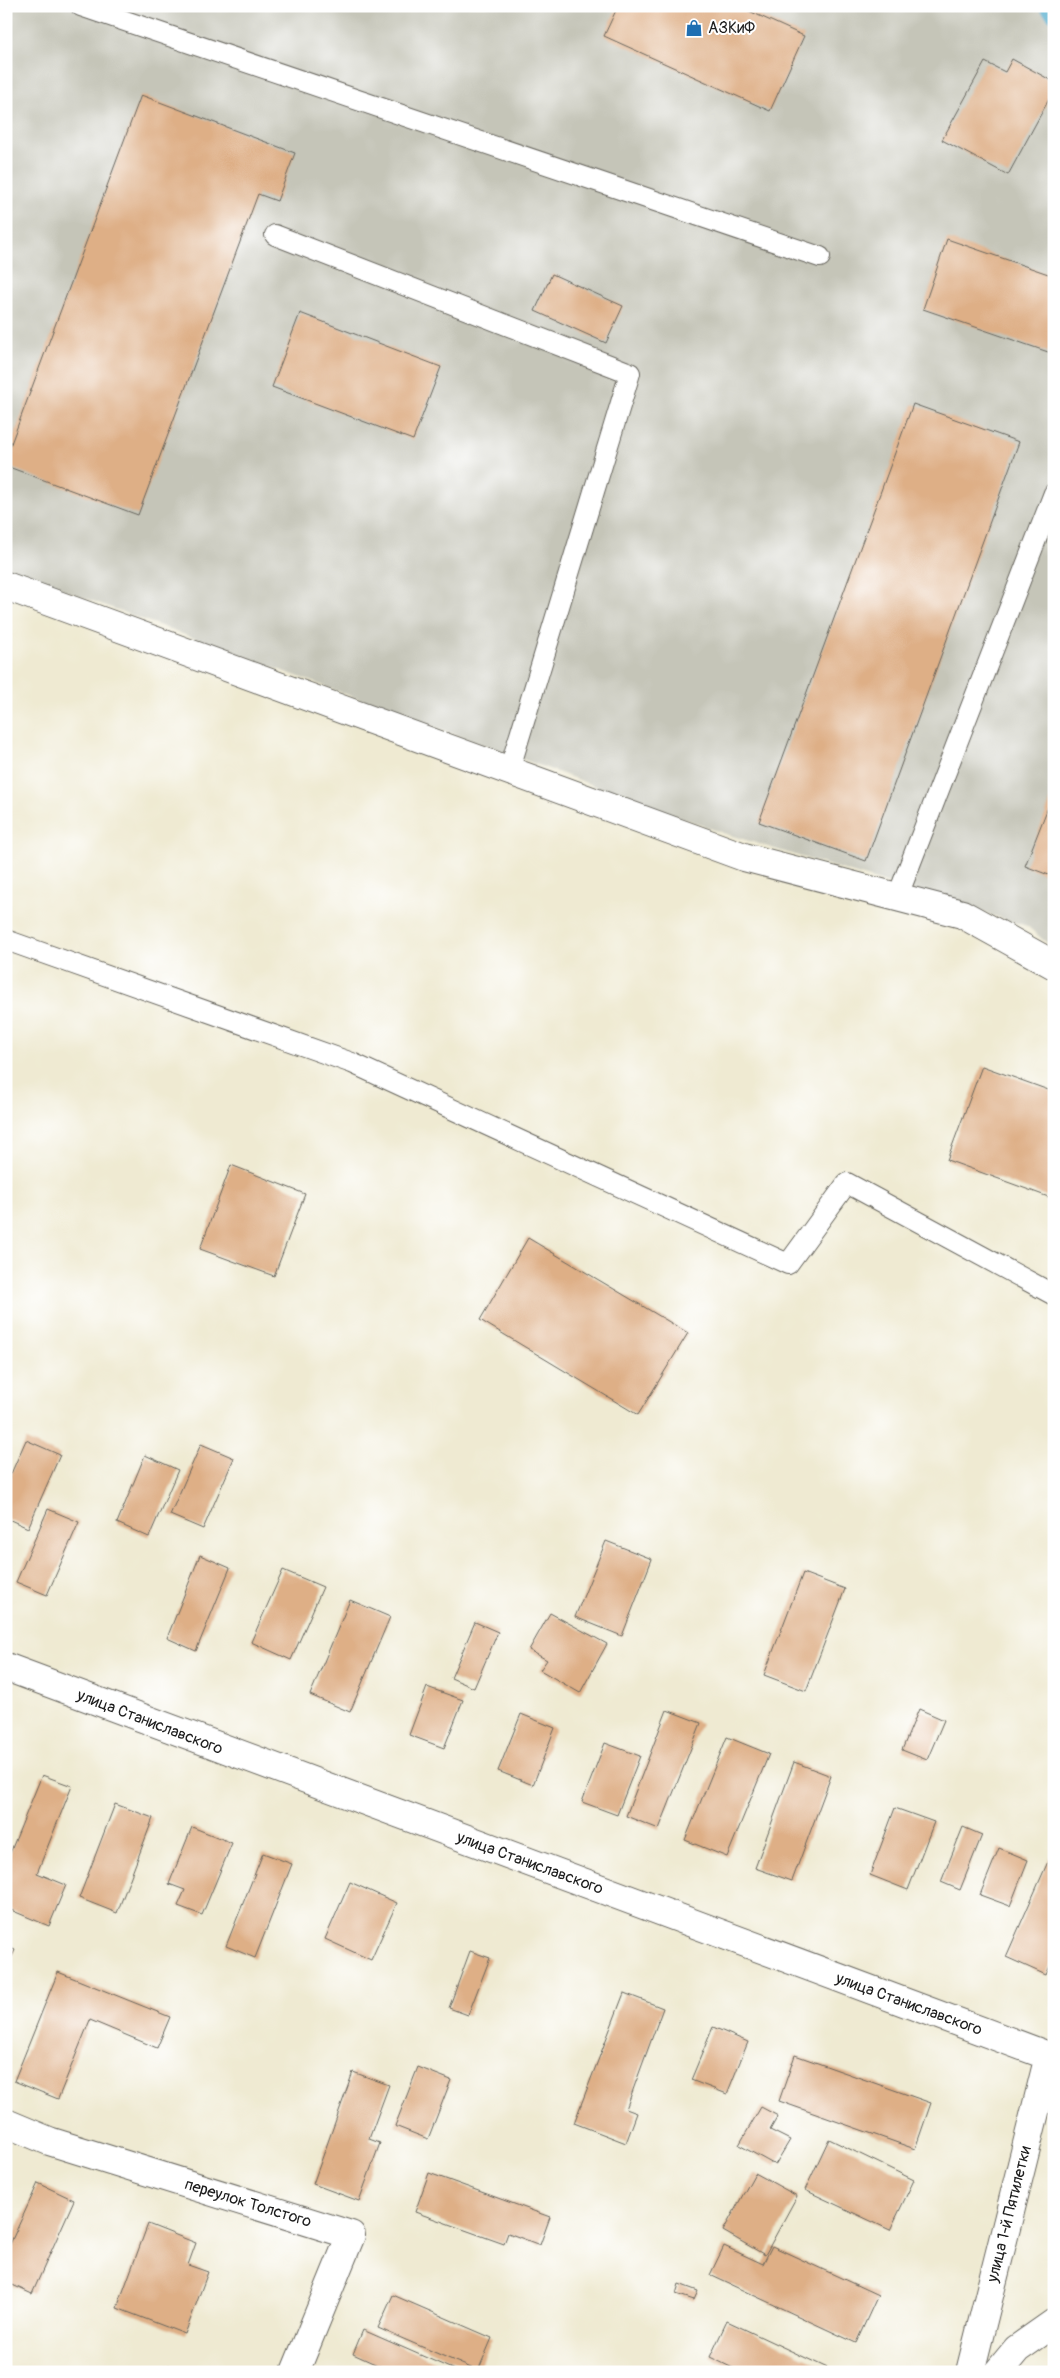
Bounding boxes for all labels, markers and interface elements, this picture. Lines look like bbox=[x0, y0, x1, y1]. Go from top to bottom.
shop icon: АЗКиФ bbox=[684, 18, 704, 38]
place label: АЗКиФ bbox=[708, 18, 755, 38]
street label: улица Станиславского bbox=[73, 1685, 226, 1759]
street label: улица Станиславского bbox=[453, 1827, 606, 1899]
street label: улица Станиславского bbox=[832, 1968, 985, 2040]
street label: улица 1-й Пятилетки bbox=[982, 2144, 1036, 2285]
street label: переулок Толстого bbox=[182, 2174, 314, 2232]

